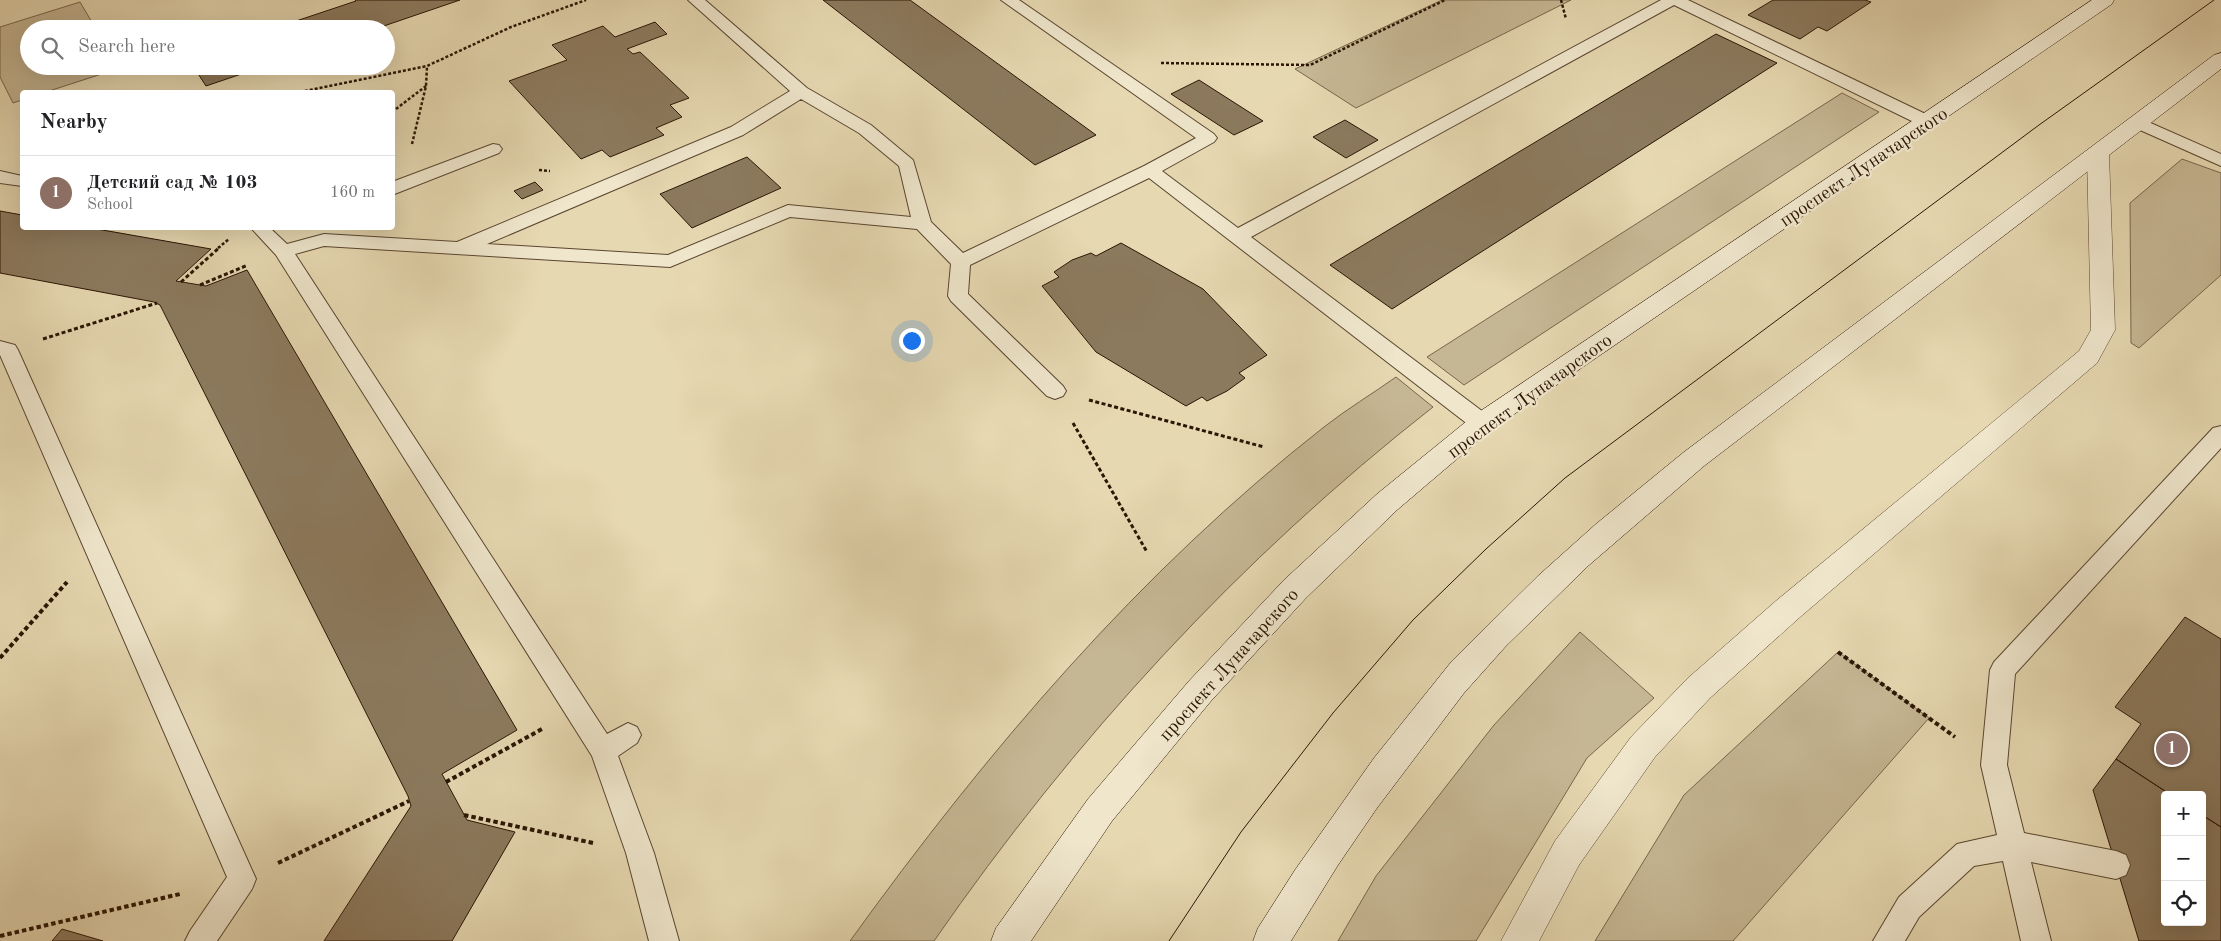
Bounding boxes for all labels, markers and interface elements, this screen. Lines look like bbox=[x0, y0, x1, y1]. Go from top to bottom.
search box bbox=[20, 20, 395, 75]
icon: search bbox=[38, 34, 66, 62]
text: Search here bbox=[78, 38, 175, 57]
street label: проспект Луначарского bbox=[1777, 105, 1952, 231]
text: Nearby bbox=[40, 112, 108, 133]
text: Детский сад № 103 bbox=[87, 174, 258, 193]
text: 1 bbox=[51, 185, 61, 201]
text: 160 m bbox=[330, 185, 375, 201]
text: School bbox=[87, 197, 133, 213]
your location bbox=[899, 328, 925, 354]
street label: проспект Луначарского bbox=[1445, 331, 1616, 463]
street label: проспект Луначарского bbox=[1156, 586, 1303, 746]
pin: 1 bbox=[2156, 730, 2188, 768]
map controls bbox=[2161, 791, 2206, 926]
button: + bbox=[2161, 791, 2206, 836]
button: − bbox=[2161, 836, 2206, 881]
button: locate bbox=[2161, 881, 2206, 926]

